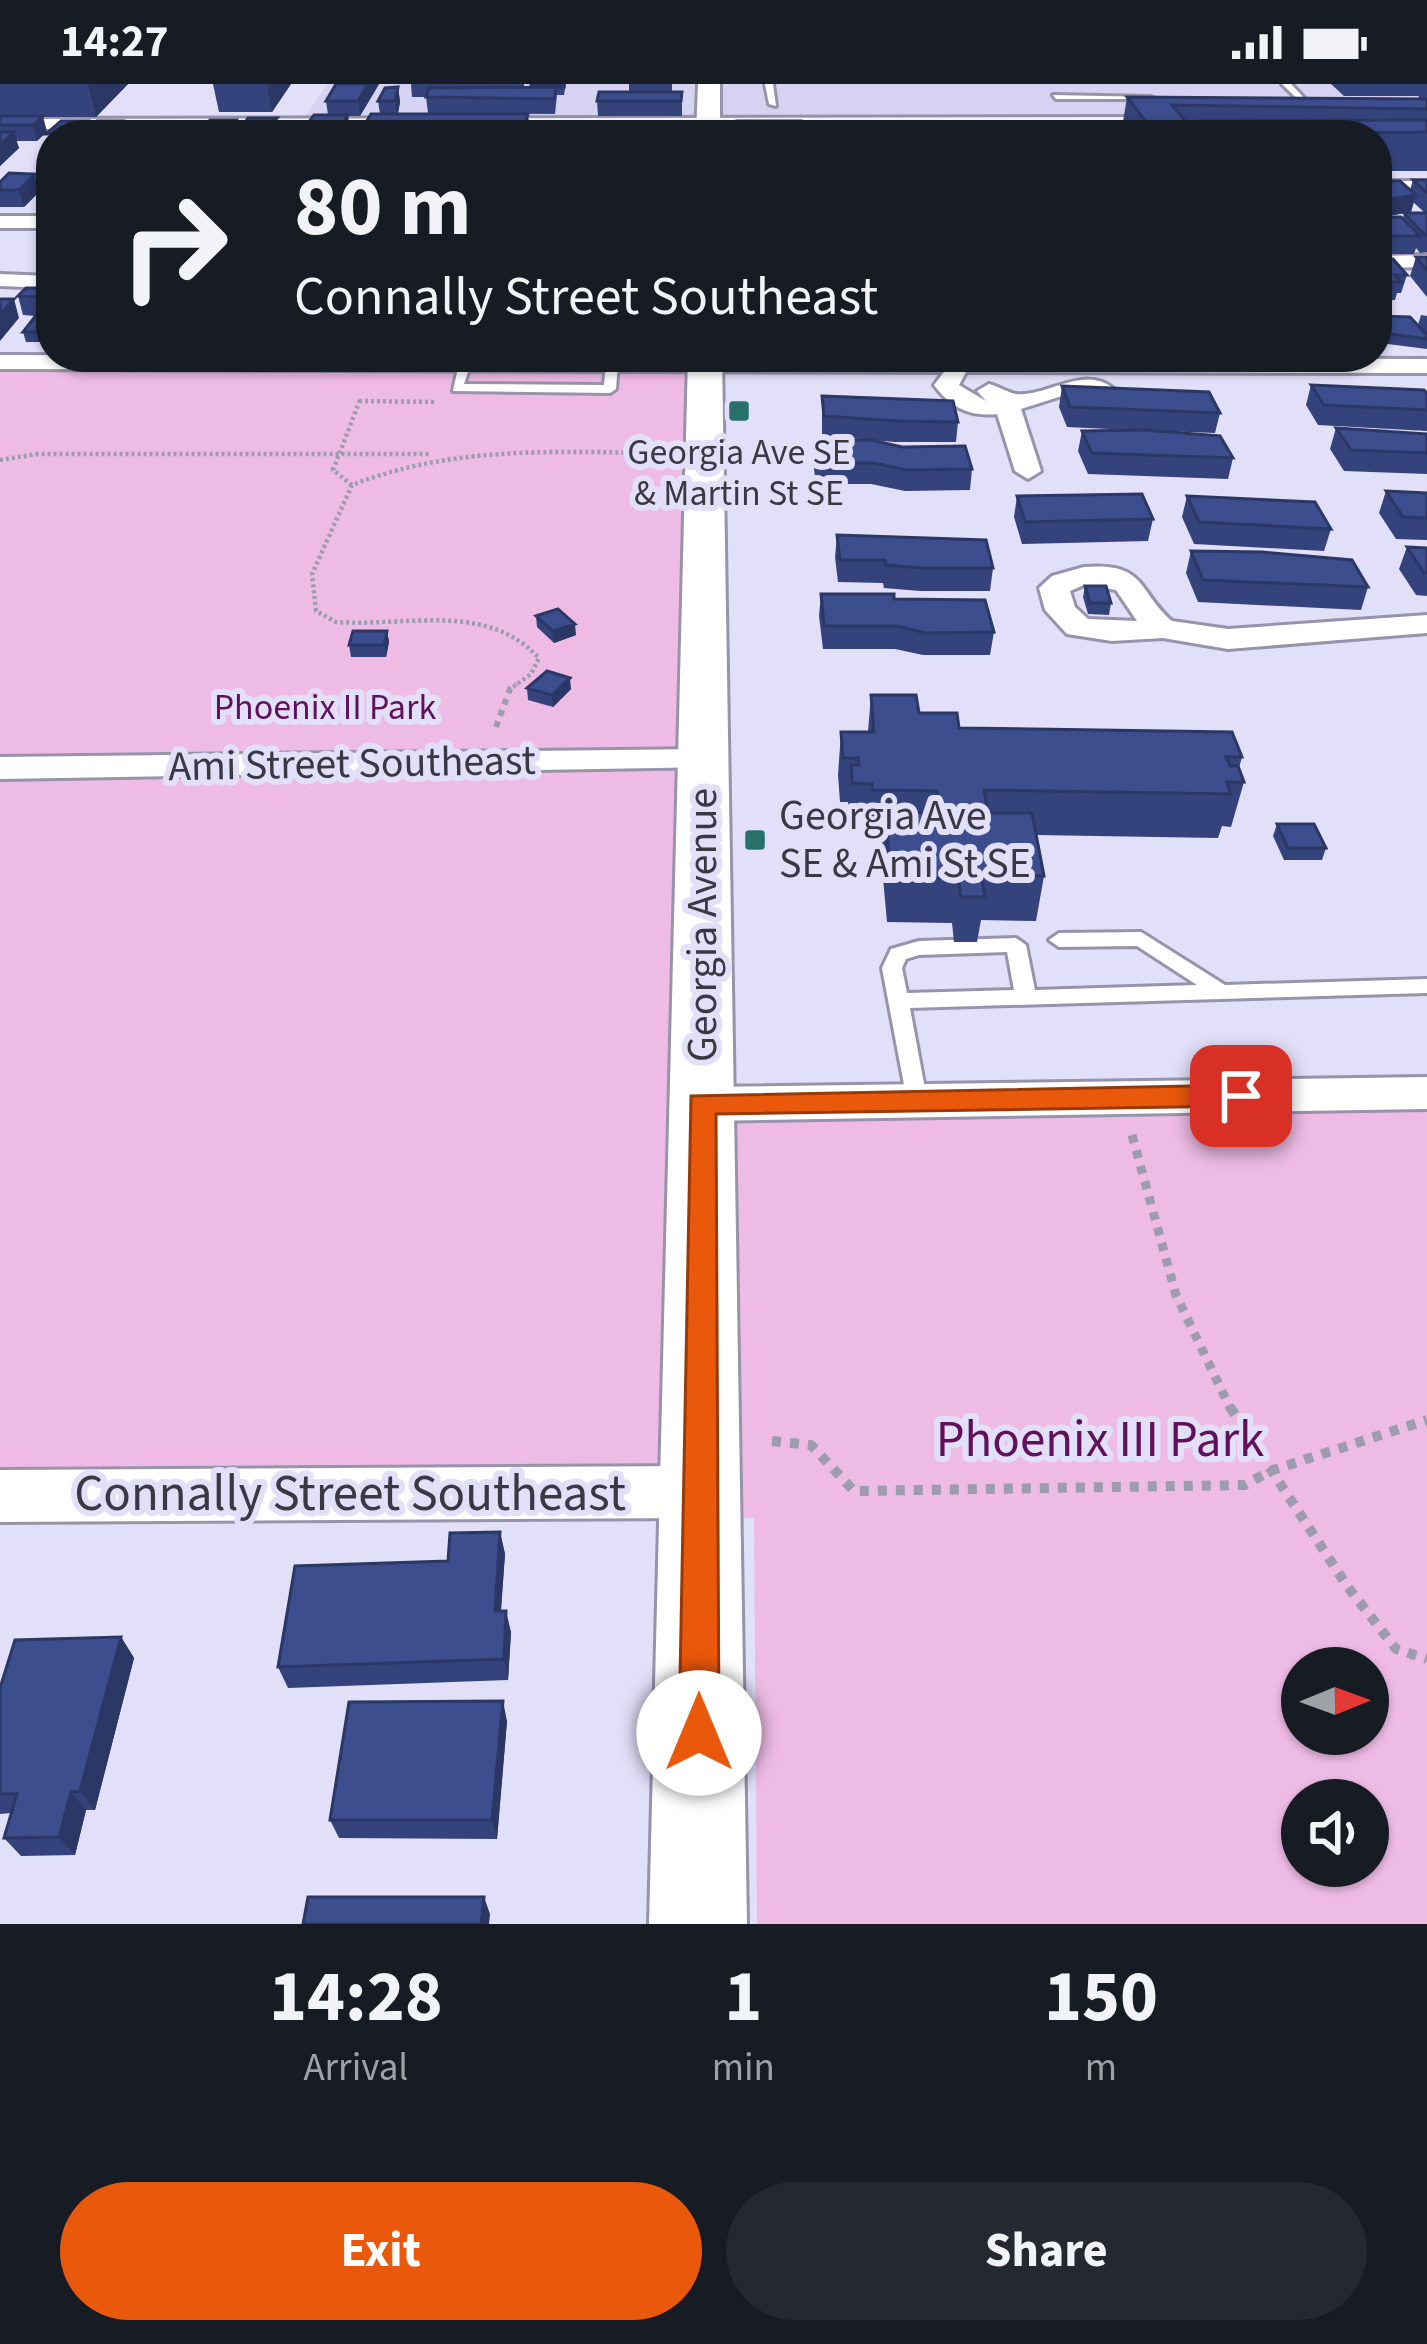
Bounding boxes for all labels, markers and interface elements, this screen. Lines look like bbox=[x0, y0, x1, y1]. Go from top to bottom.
text: 14:27 bbox=[60, 10, 169, 74]
text: 80 m bbox=[294, 148, 472, 268]
icon: right bbox=[96, 168, 252, 324]
text: Connally Street Southeast bbox=[294, 259, 878, 336]
marker: Georgia Ave SE & Martin St SE bbox=[726, 398, 752, 424]
place label: Georgia Ave SE & Martin St SE bbox=[627, 427, 851, 519]
park label: Phoenix II Park bbox=[214, 682, 436, 733]
street label: Ami Street Southeast bbox=[168, 731, 536, 797]
place label: Georgia Ave SE & Ami St SE bbox=[779, 786, 1031, 894]
street label: Georgia Avenue bbox=[673, 788, 733, 1062]
marker: Georgia Ave SE & Ami St SE bbox=[742, 827, 768, 853]
pin bbox=[1190, 1045, 1292, 1147]
icon: arrive bbox=[1208, 1063, 1274, 1129]
park label: Phoenix III Park bbox=[936, 1404, 1264, 1476]
street label: Connally Street Southeast bbox=[74, 1458, 626, 1530]
north arrow bbox=[1281, 1647, 1389, 1755]
map controls bbox=[1281, 1647, 1389, 1887]
position arrow bbox=[636, 1670, 762, 1796]
button: sound bbox=[1281, 1779, 1389, 1887]
text: 14:28 bbox=[269, 1946, 443, 2049]
text: 1 bbox=[724, 1946, 762, 2049]
text: 150 bbox=[1044, 1946, 1158, 2049]
text: Arrival bbox=[303, 2040, 408, 2096]
text: min bbox=[712, 2040, 775, 2096]
text: m bbox=[1085, 2040, 1117, 2096]
button: Exit bbox=[60, 2182, 702, 2320]
button: Share bbox=[726, 2182, 1367, 2320]

